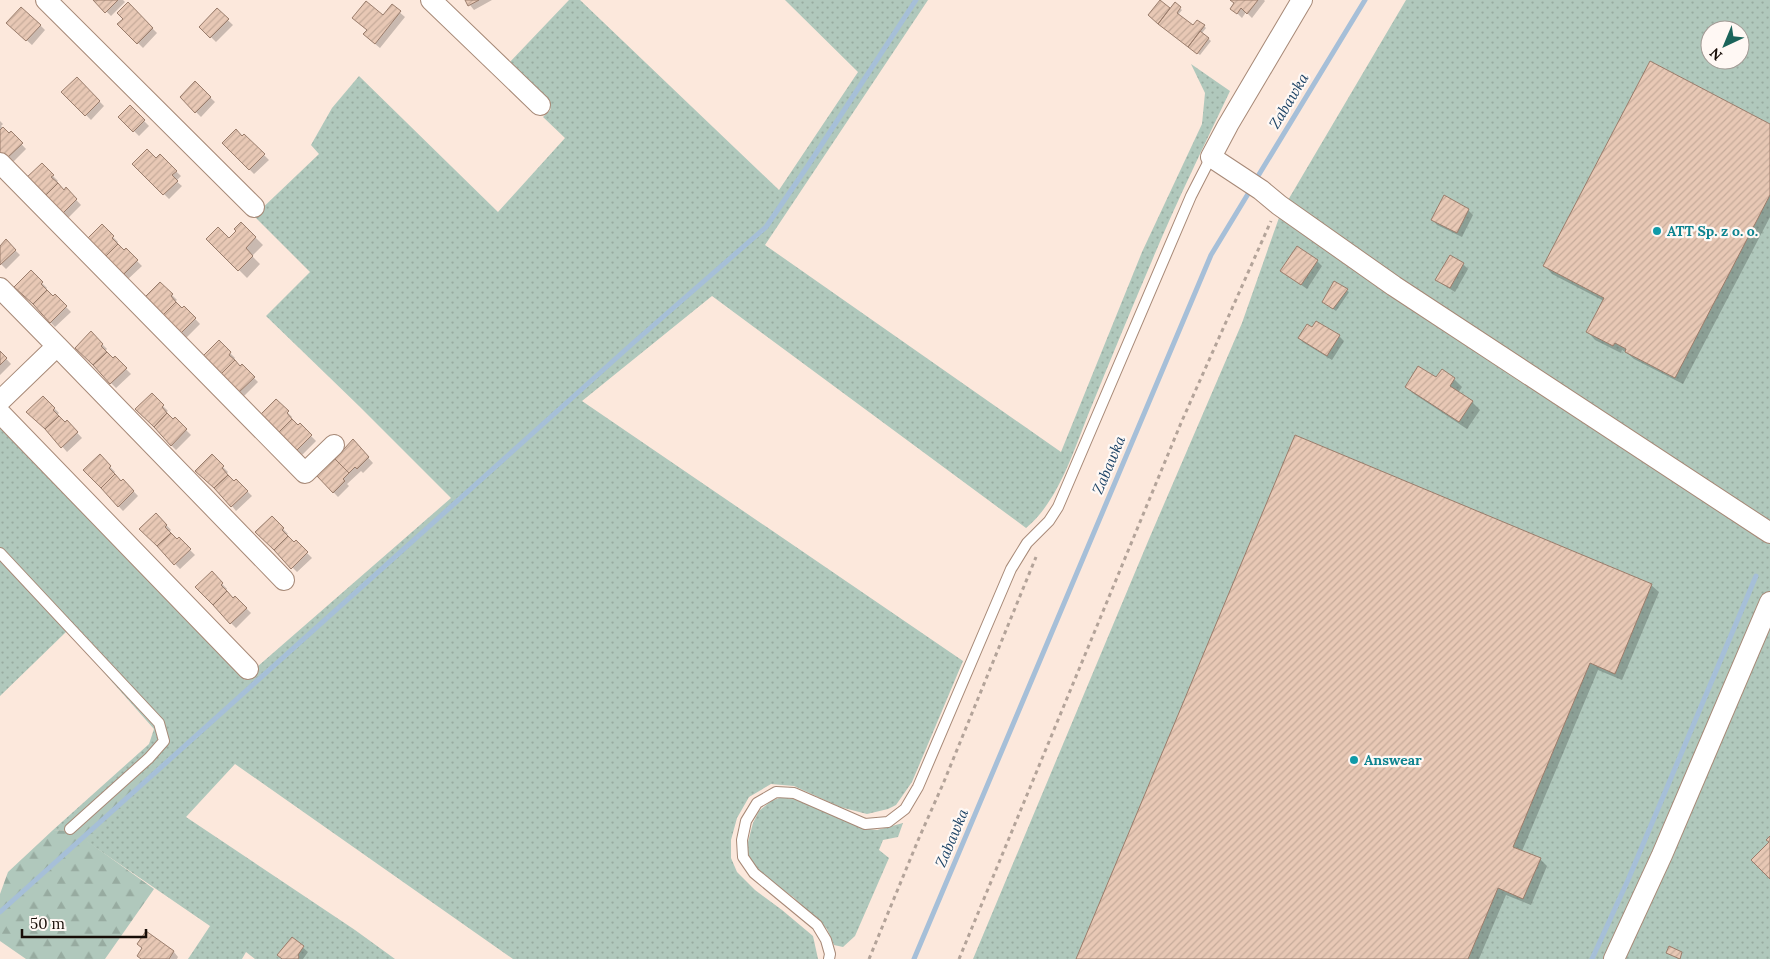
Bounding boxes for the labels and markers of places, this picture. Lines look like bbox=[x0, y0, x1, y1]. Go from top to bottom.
place label: ATT Sp. z o. o. bbox=[1667, 222, 1758, 240]
marker: ATT Sp. z o. o. bbox=[1651, 225, 1663, 237]
place label: Answear bbox=[1364, 751, 1422, 769]
marker: Answear bbox=[1348, 754, 1360, 766]

